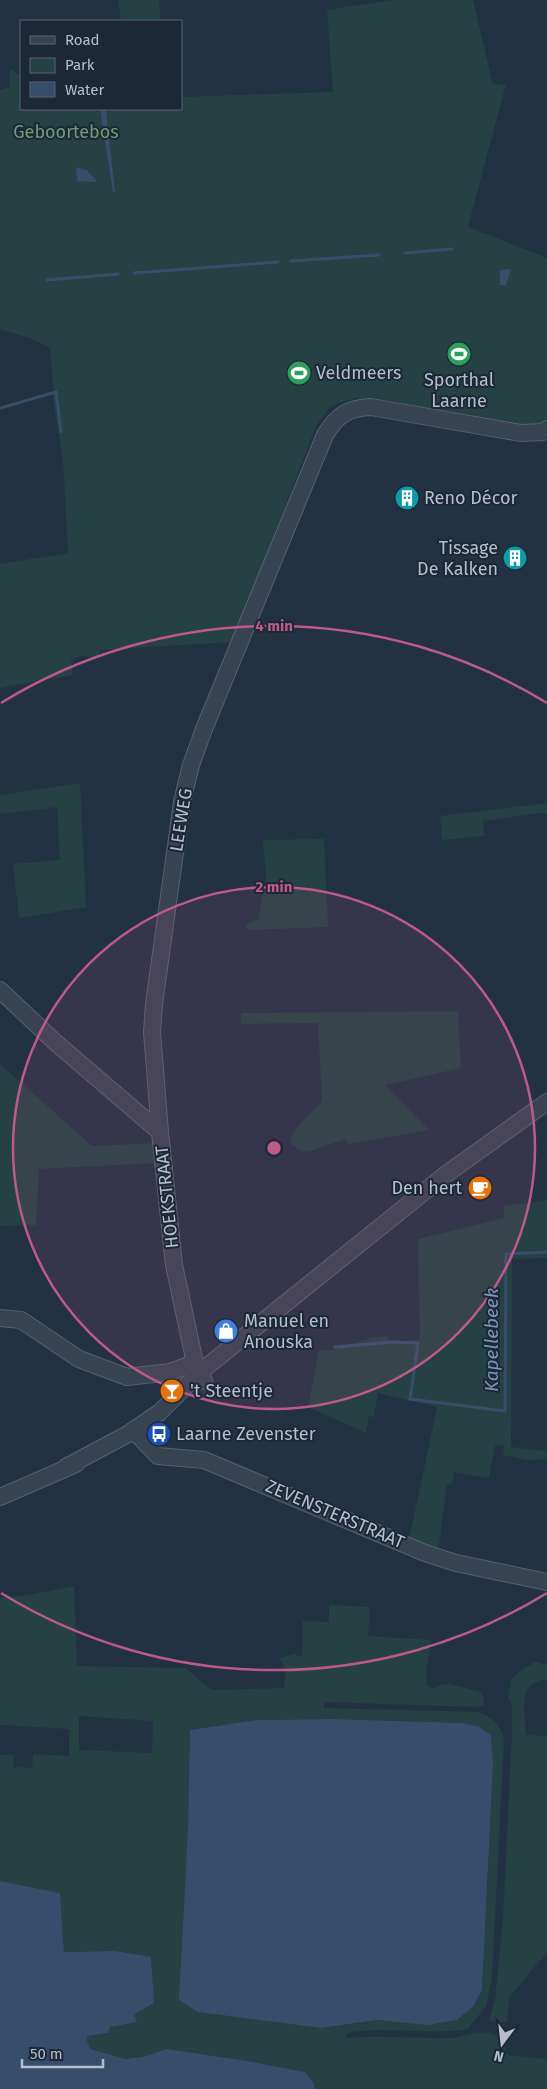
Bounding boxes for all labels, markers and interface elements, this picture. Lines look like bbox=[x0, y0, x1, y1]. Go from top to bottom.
legend bbox=[20, 20, 182, 110]
text: Road bbox=[65, 31, 100, 49]
text: Park bbox=[65, 56, 95, 74]
text: Water bbox=[65, 81, 104, 99]
park label: Geboortebos bbox=[13, 121, 119, 143]
sports icon: Sporthal Laarne bbox=[446, 341, 472, 367]
sports icon: Veldmeers bbox=[286, 360, 312, 386]
place label: Veldmeers bbox=[316, 362, 401, 384]
place label: Sporthal Laarne bbox=[424, 369, 494, 412]
building icon: Reno Décor bbox=[394, 485, 420, 511]
place label: Reno Décor bbox=[424, 487, 517, 509]
place label: Tissage De Kalken bbox=[417, 537, 498, 580]
building icon: Tissage De Kalken bbox=[502, 545, 528, 571]
text: 4 min bbox=[255, 617, 293, 635]
street label: LEEWEG bbox=[165, 787, 197, 853]
text: 2 min bbox=[256, 878, 292, 896]
centre of rings bbox=[265, 1139, 283, 1157]
street label: HOEKSTRAAT bbox=[151, 1144, 183, 1250]
cafe icon: Den hert bbox=[467, 1175, 493, 1201]
place label: Den hert bbox=[391, 1177, 462, 1199]
water label: Kapellebeek bbox=[480, 1288, 503, 1392]
place label: Manuel en Anouska bbox=[244, 1310, 329, 1353]
shop icon: Manuel en Anouska bbox=[213, 1318, 239, 1344]
bar icon: 't Steentje bbox=[159, 1378, 185, 1404]
place label: 't Steentje bbox=[190, 1380, 273, 1402]
bus stop icon: Laarne Zevenster bbox=[146, 1421, 172, 1447]
place label: Laarne Zevenster bbox=[176, 1423, 316, 1445]
street label: ZEVENSTERSTRAAT bbox=[262, 1475, 408, 1553]
north arrow bbox=[477, 2019, 527, 2069]
scale bar bbox=[22, 2036, 104, 2068]
text: 50 m bbox=[30, 2045, 63, 2063]
text: N bbox=[492, 2047, 505, 2065]

